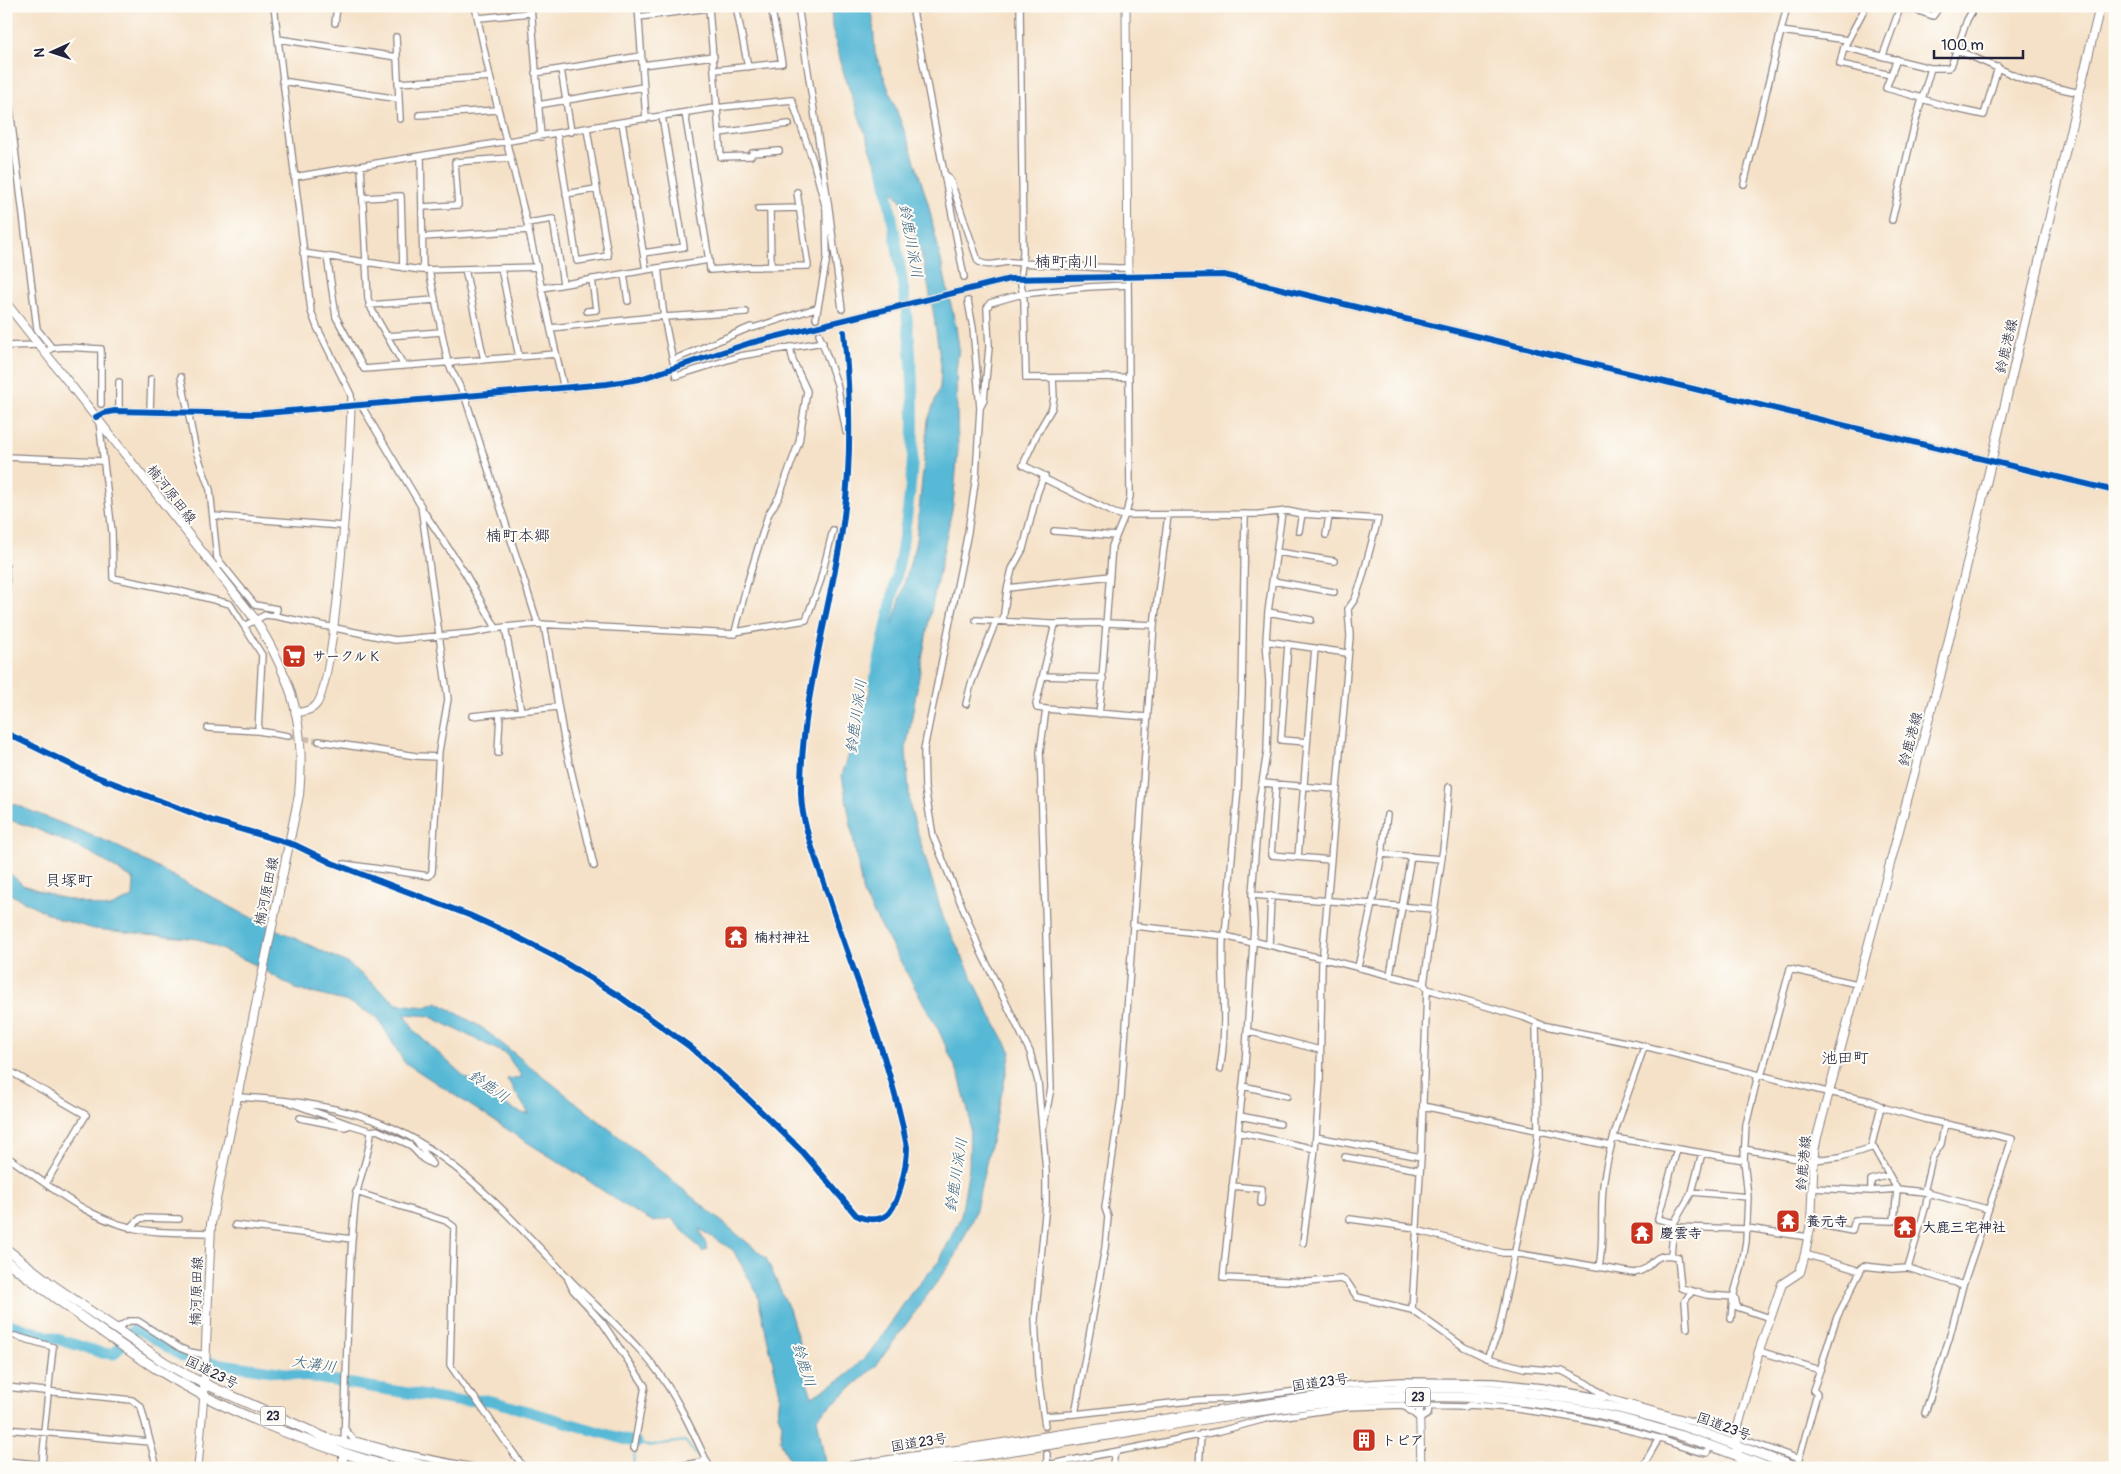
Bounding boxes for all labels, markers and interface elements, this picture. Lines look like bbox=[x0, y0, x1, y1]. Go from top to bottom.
north arrow bbox=[28, 28, 78, 78]
scale bar bbox=[1934, 28, 2022, 60]
text: 100 m bbox=[1941, 36, 1984, 55]
text: N bbox=[31, 47, 48, 58]
water label: 鈴鹿川派川 bbox=[895, 202, 926, 280]
district label: 楠町南川 bbox=[1035, 252, 1099, 272]
street label: 鈴鹿港線 bbox=[1992, 317, 2021, 375]
street label: 楠河原田線 bbox=[143, 461, 200, 527]
district label: 楠町本郷 bbox=[486, 526, 550, 546]
supermarket icon: サークルＫ bbox=[281, 643, 307, 669]
place label: サークルＫ bbox=[312, 648, 381, 665]
water label: 鈴鹿川派川 bbox=[842, 678, 871, 755]
street label: 鈴鹿港線 bbox=[1895, 710, 1926, 768]
street label: 楠河原田線 bbox=[251, 855, 282, 927]
district label: 貝塚町 bbox=[45, 871, 93, 891]
temple icon: 楠村神社 bbox=[723, 924, 749, 950]
place label: 楠村神社 bbox=[754, 929, 810, 946]
district label: 池田町 bbox=[1821, 1048, 1869, 1068]
water label: 鈴鹿川 bbox=[465, 1066, 513, 1107]
street label: 鈴鹿港線 bbox=[1793, 1134, 1814, 1192]
water label: 鈴鹿川派川 bbox=[941, 1137, 972, 1214]
temple icon: 養元寺 bbox=[1775, 1208, 1801, 1234]
place label: 養元寺 bbox=[1806, 1213, 1848, 1230]
temple icon: 大鹿三宅神社 bbox=[1892, 1214, 1918, 1240]
place label: 大鹿三宅神社 bbox=[1922, 1219, 2006, 1236]
temple icon: 慶雲寺 bbox=[1629, 1220, 1655, 1246]
place label: 慶雲寺 bbox=[1660, 1225, 1702, 1242]
street label: 楠河原田線 bbox=[187, 1256, 206, 1326]
water label: 鈴鹿川 bbox=[788, 1341, 819, 1389]
street label: 国道23号 bbox=[182, 1352, 241, 1393]
water label: 大溝川 bbox=[290, 1352, 338, 1377]
street label: 国道23号 bbox=[1291, 1370, 1350, 1395]
road number: 23 bbox=[1406, 1388, 1430, 1406]
road number: 23 bbox=[260, 1406, 286, 1425]
street label: 国道23号 bbox=[1694, 1409, 1754, 1444]
building icon: トピア bbox=[1351, 1427, 1377, 1453]
street label: 国道23号 bbox=[889, 1430, 949, 1455]
place label: トピア bbox=[1382, 1432, 1424, 1449]

